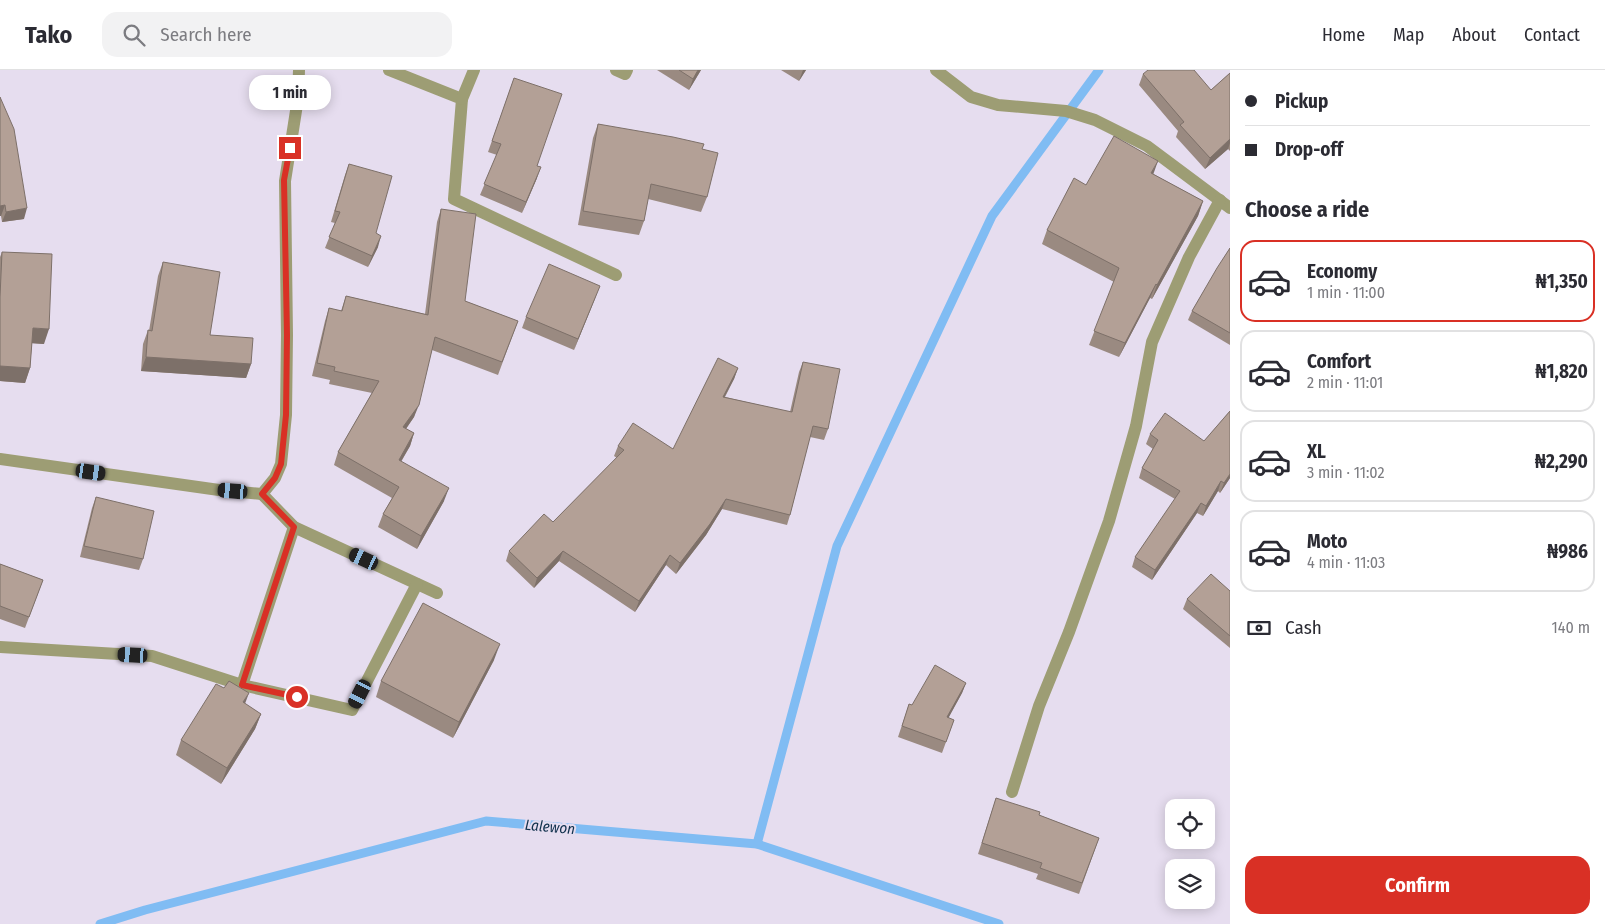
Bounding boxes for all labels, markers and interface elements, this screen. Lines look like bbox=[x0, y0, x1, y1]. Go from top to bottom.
search box bbox=[102, 12, 452, 57]
text: Tako bbox=[25, 21, 72, 49]
icon: search bbox=[120, 21, 148, 49]
text: Search here bbox=[160, 23, 252, 46]
text: Home bbox=[1322, 24, 1365, 46]
text: Map bbox=[1393, 24, 1424, 46]
text: About bbox=[1452, 24, 1496, 46]
text: Contact bbox=[1524, 24, 1580, 46]
callout: 1 min bbox=[249, 75, 331, 110]
text: 1 min bbox=[273, 83, 307, 102]
text: Pickup bbox=[1275, 90, 1328, 113]
route end bbox=[279, 137, 301, 159]
text: Drop-off bbox=[1275, 138, 1343, 161]
text: Choose a ride bbox=[1245, 196, 1369, 223]
icon: car bbox=[1247, 259, 1292, 304]
text: Economy bbox=[1307, 260, 1377, 283]
text: ₦1,350 bbox=[1535, 270, 1588, 293]
text: 1 min · 11:00 bbox=[1307, 283, 1385, 302]
icon: car bbox=[1247, 349, 1292, 394]
text: Comfort bbox=[1307, 350, 1371, 373]
text: ₦1,820 bbox=[1535, 360, 1588, 383]
text: 2 min · 11:01 bbox=[1307, 373, 1383, 392]
icon: car bbox=[1247, 439, 1292, 484]
text: XL bbox=[1307, 440, 1326, 463]
text: ₦2,290 bbox=[1535, 450, 1588, 473]
car bbox=[75, 462, 106, 482]
text: 3 min · 11:02 bbox=[1307, 463, 1385, 482]
car bbox=[217, 482, 248, 500]
icon: car bbox=[1247, 529, 1292, 574]
text: Moto bbox=[1307, 530, 1347, 553]
text: ₦986 bbox=[1547, 540, 1588, 563]
car bbox=[347, 546, 380, 572]
text: 4 min · 11:03 bbox=[1307, 553, 1385, 572]
icon: cash bbox=[1245, 614, 1273, 642]
text: Cash bbox=[1285, 616, 1322, 639]
text: 140 m bbox=[1552, 618, 1590, 637]
car bbox=[117, 647, 148, 663]
car bbox=[346, 677, 373, 711]
route start bbox=[286, 686, 308, 708]
map controls bbox=[1165, 799, 1215, 909]
button: locate bbox=[1165, 799, 1215, 849]
water label: Lalewon bbox=[524, 816, 576, 838]
button: Confirm bbox=[1245, 856, 1590, 914]
button: layers bbox=[1165, 859, 1215, 909]

